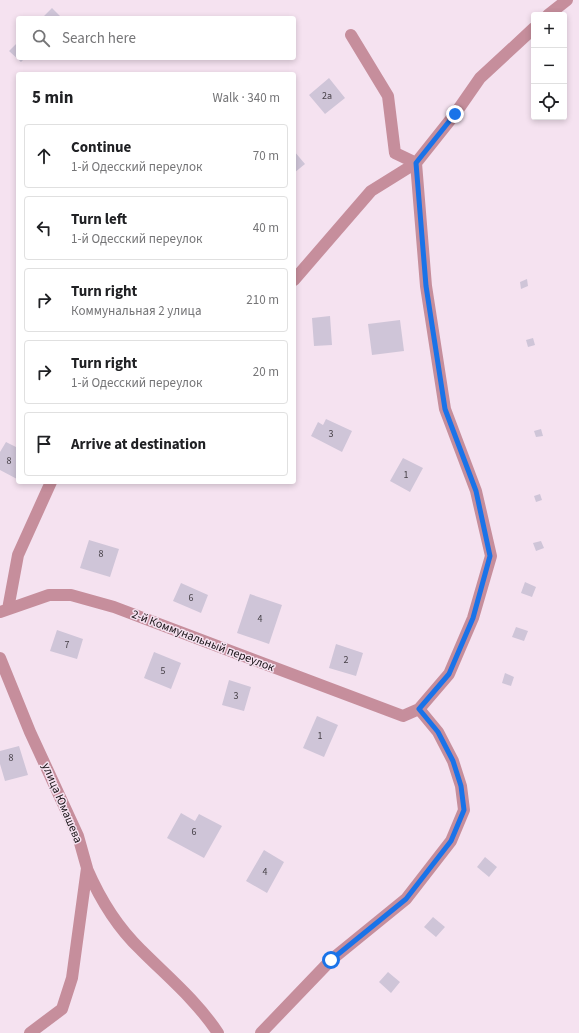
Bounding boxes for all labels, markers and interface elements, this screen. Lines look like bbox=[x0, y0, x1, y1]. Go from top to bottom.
map controls bbox=[531, 12, 567, 120]
button: + bbox=[531, 12, 567, 48]
search box bbox=[16, 16, 296, 60]
icon: search bbox=[30, 27, 52, 49]
text: Search here bbox=[62, 28, 136, 49]
button: − bbox=[531, 48, 567, 84]
button: locate bbox=[531, 84, 567, 120]
text: 5 min bbox=[32, 86, 73, 110]
text: Walk · 340 m bbox=[212, 89, 280, 107]
house number: 2а bbox=[322, 89, 332, 103]
route end bbox=[446, 105, 464, 123]
text: Continue bbox=[71, 137, 131, 158]
icon: ahead bbox=[33, 145, 55, 167]
text: 70 m bbox=[253, 147, 279, 165]
text: 1-й Одесский переулок bbox=[71, 158, 203, 176]
text: Turn left bbox=[71, 209, 127, 230]
icon: left bbox=[33, 217, 55, 239]
text: 40 m bbox=[253, 219, 279, 237]
text: 1-й Одесский переулок bbox=[71, 230, 203, 248]
text: Turn right bbox=[71, 281, 137, 302]
icon: right bbox=[33, 289, 55, 311]
text: 210 m bbox=[246, 291, 279, 309]
text: Коммунальная 2 улица bbox=[71, 302, 201, 320]
text: Turn right bbox=[71, 353, 137, 374]
icon: right bbox=[33, 361, 55, 383]
text: 20 m bbox=[253, 363, 279, 381]
text: 1-й Одесский переулок bbox=[71, 374, 203, 392]
house number: 3 bbox=[329, 427, 334, 441]
icon: arrive bbox=[33, 433, 55, 455]
text: Arrive at destination bbox=[71, 434, 206, 455]
house number: 8 bbox=[7, 454, 12, 468]
house number: 1 bbox=[404, 468, 409, 482]
house number: 8 bbox=[99, 547, 104, 561]
house number: 6 bbox=[189, 591, 194, 605]
street label: 2-й Коммунальный переулок bbox=[129, 606, 277, 676]
house number: 4 bbox=[258, 612, 263, 626]
house number: 7 bbox=[65, 638, 70, 652]
house number: 2 bbox=[344, 653, 349, 667]
house number: 5 bbox=[161, 664, 166, 678]
house number: 3 bbox=[234, 689, 239, 703]
house number: 1 bbox=[318, 729, 323, 743]
house number: 8 bbox=[9, 751, 14, 765]
street label: улица Юмашева bbox=[37, 760, 87, 846]
house number: 6 bbox=[192, 825, 197, 839]
house number: 4 bbox=[263, 865, 268, 879]
route start bbox=[322, 951, 340, 969]

